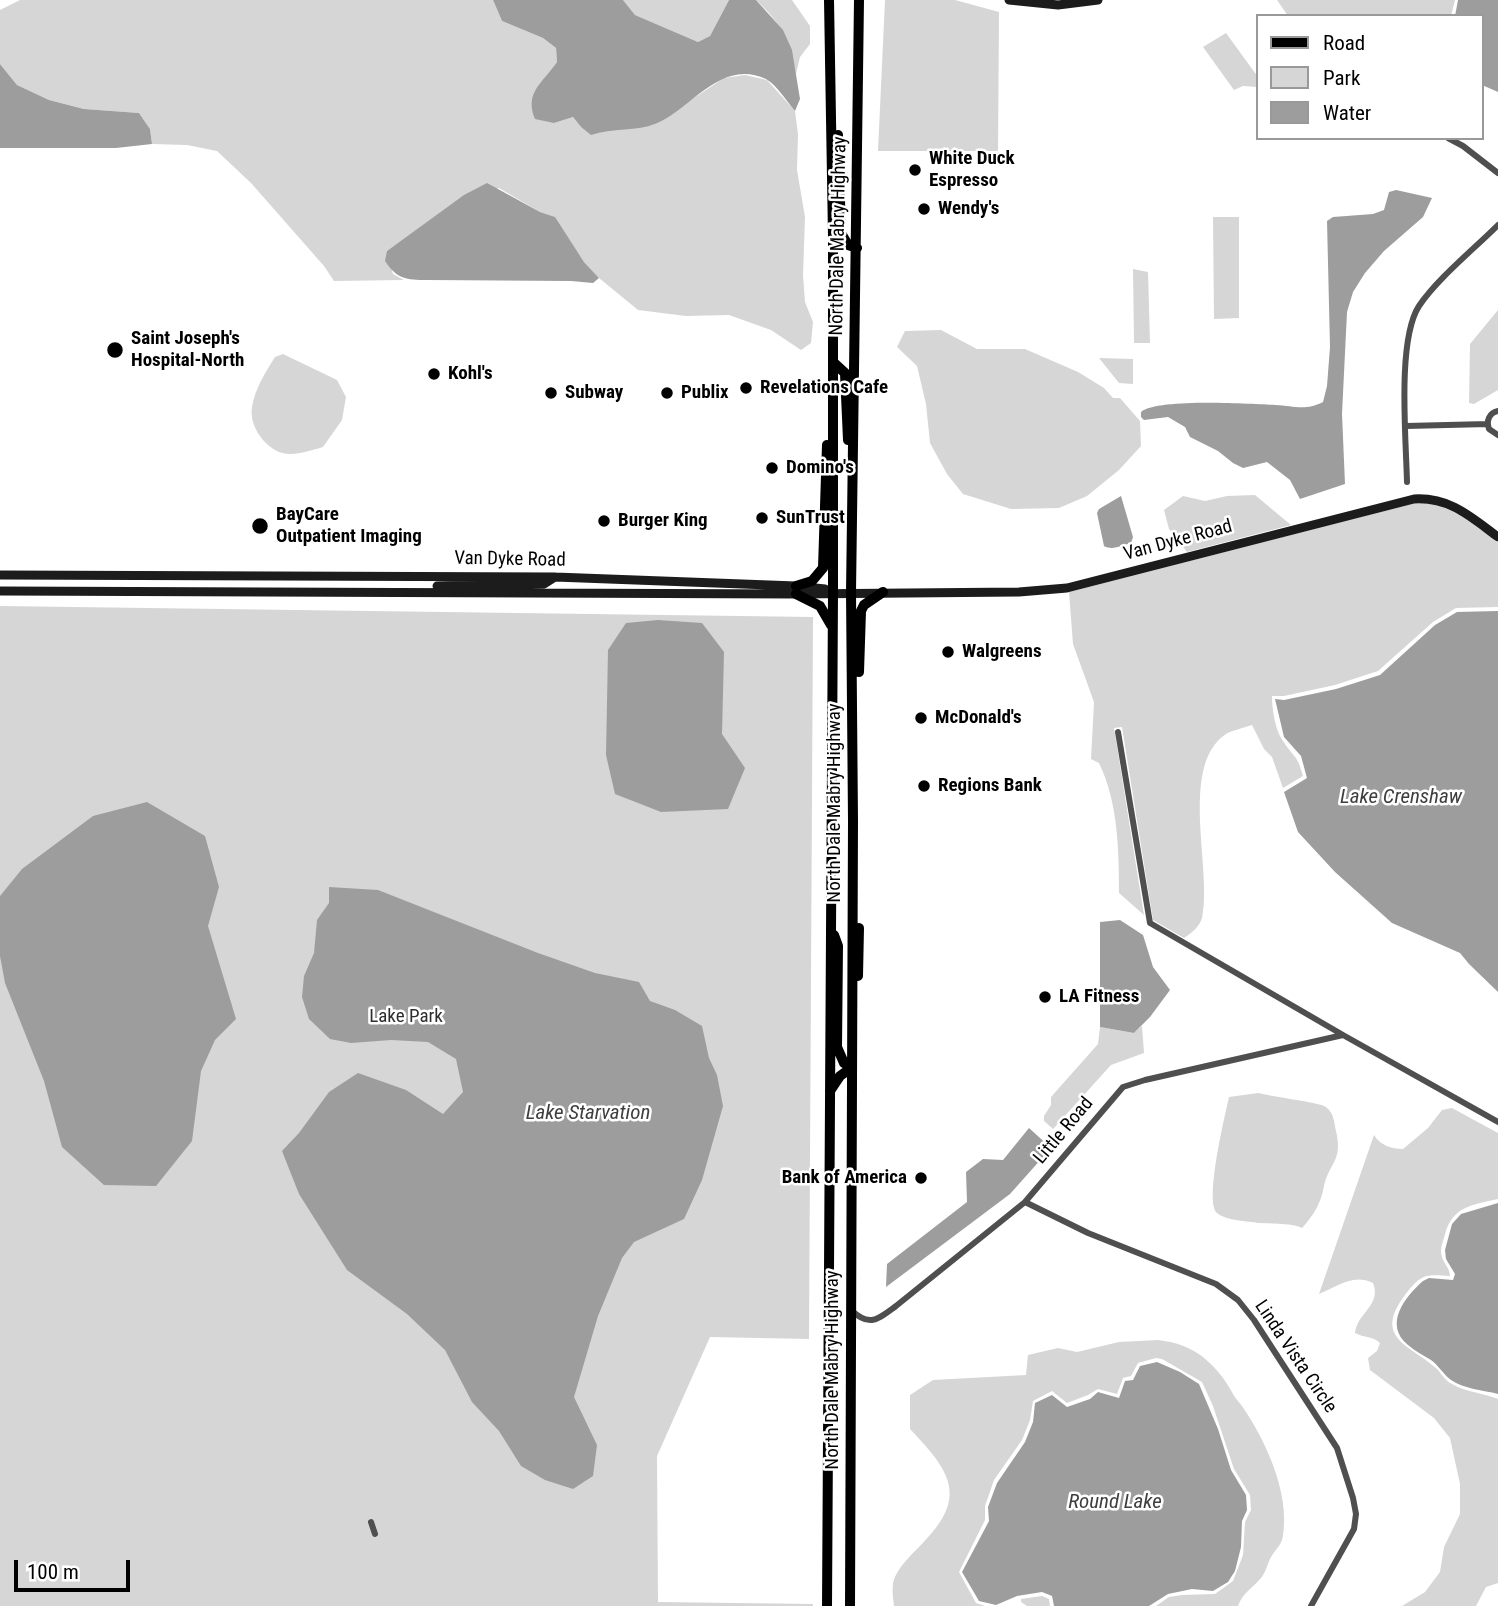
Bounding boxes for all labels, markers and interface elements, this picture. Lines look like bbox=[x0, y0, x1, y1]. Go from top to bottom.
legend bbox=[1256, 14, 1484, 140]
text: Road bbox=[1323, 31, 1365, 55]
text: Park bbox=[1323, 66, 1360, 90]
text: Water bbox=[1323, 101, 1371, 125]
street label: North Dale Mabry Highway bbox=[826, 136, 852, 336]
place label: White Duck Espresso bbox=[929, 148, 1015, 192]
marker: White Duck Espresso bbox=[907, 162, 923, 178]
place label: Wendy's bbox=[938, 198, 999, 220]
marker: Wendy's bbox=[916, 201, 932, 217]
place label: Saint Joseph's Hospital-North bbox=[131, 328, 244, 372]
marker: Saint Joseph's Hospital-North bbox=[105, 340, 125, 360]
place label: Kohl's bbox=[448, 363, 493, 385]
marker: Kohl's bbox=[426, 366, 442, 382]
place label: Revelations Cafe bbox=[760, 377, 888, 399]
marker: Revelations Cafe bbox=[738, 380, 754, 396]
place label: Subway bbox=[565, 382, 623, 404]
place label: Publix bbox=[681, 382, 729, 404]
marker: Subway bbox=[543, 385, 559, 401]
marker: Publix bbox=[659, 385, 675, 401]
place label: Domino's bbox=[786, 457, 854, 479]
marker: Domino's bbox=[764, 460, 780, 476]
place label: BayCare Outpatient Imaging bbox=[276, 504, 422, 548]
place label: SunTrust bbox=[776, 507, 845, 529]
place label: Burger King bbox=[618, 510, 708, 532]
marker: SunTrust bbox=[754, 510, 770, 526]
marker: Burger King bbox=[596, 513, 612, 529]
marker: BayCare Outpatient Imaging bbox=[250, 516, 270, 536]
street label: Van Dyke Road bbox=[1121, 516, 1235, 566]
street label: Van Dyke Road bbox=[454, 548, 566, 572]
place label: Walgreens bbox=[962, 641, 1042, 663]
marker: Walgreens bbox=[940, 644, 956, 660]
street label: North Dale Mabry Highway bbox=[824, 703, 846, 903]
place label: McDonald's bbox=[935, 707, 1022, 729]
marker: McDonald's bbox=[913, 710, 929, 726]
place label: Regions Bank bbox=[938, 775, 1042, 797]
marker: Regions Bank bbox=[916, 778, 932, 794]
water label: Lake Crenshaw bbox=[1340, 785, 1462, 811]
place label: LA Fitness bbox=[1059, 986, 1139, 1008]
marker: LA Fitness bbox=[1037, 989, 1053, 1005]
park label: Lake Park bbox=[369, 1006, 443, 1028]
street label: Little Road bbox=[1029, 1093, 1099, 1169]
water label: Lake Starvation bbox=[526, 1101, 650, 1127]
place label: Bank of America bbox=[782, 1167, 907, 1189]
marker: Bank of America bbox=[913, 1170, 929, 1186]
street label: North Dale Mabry Highway bbox=[822, 1270, 844, 1470]
street label: Linda Vista Circle bbox=[1249, 1296, 1341, 1418]
water label: Round Lake bbox=[1068, 1490, 1162, 1516]
scale bar bbox=[18, 1546, 133, 1590]
text: 100 m bbox=[27, 1560, 79, 1584]

